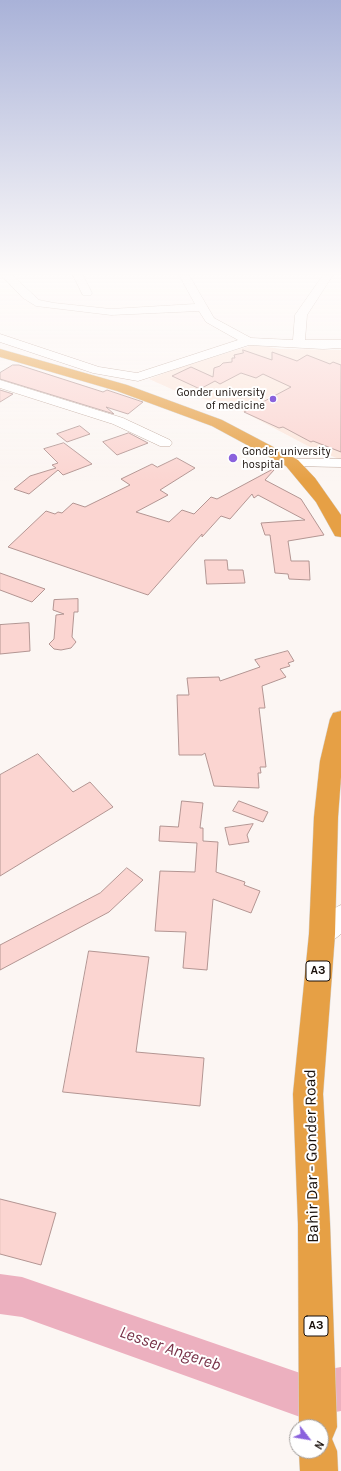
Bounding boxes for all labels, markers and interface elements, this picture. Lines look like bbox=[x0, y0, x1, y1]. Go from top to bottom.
place label: Gonder university of medicine bbox=[176, 386, 265, 412]
marker: Gonder university of medicine bbox=[268, 394, 278, 404]
place label: Gonder university hospital bbox=[242, 445, 331, 471]
marker: Gonder university hospital bbox=[227, 452, 239, 464]
road number: A3 bbox=[306, 961, 330, 981]
street label: Bahir Dar - Gonder Road bbox=[301, 1069, 323, 1243]
road number: A3 bbox=[304, 1316, 328, 1336]
water label: Lesser Angereb bbox=[117, 1322, 223, 1376]
north arrow bbox=[289, 1419, 329, 1459]
text: N bbox=[311, 1438, 326, 1452]

